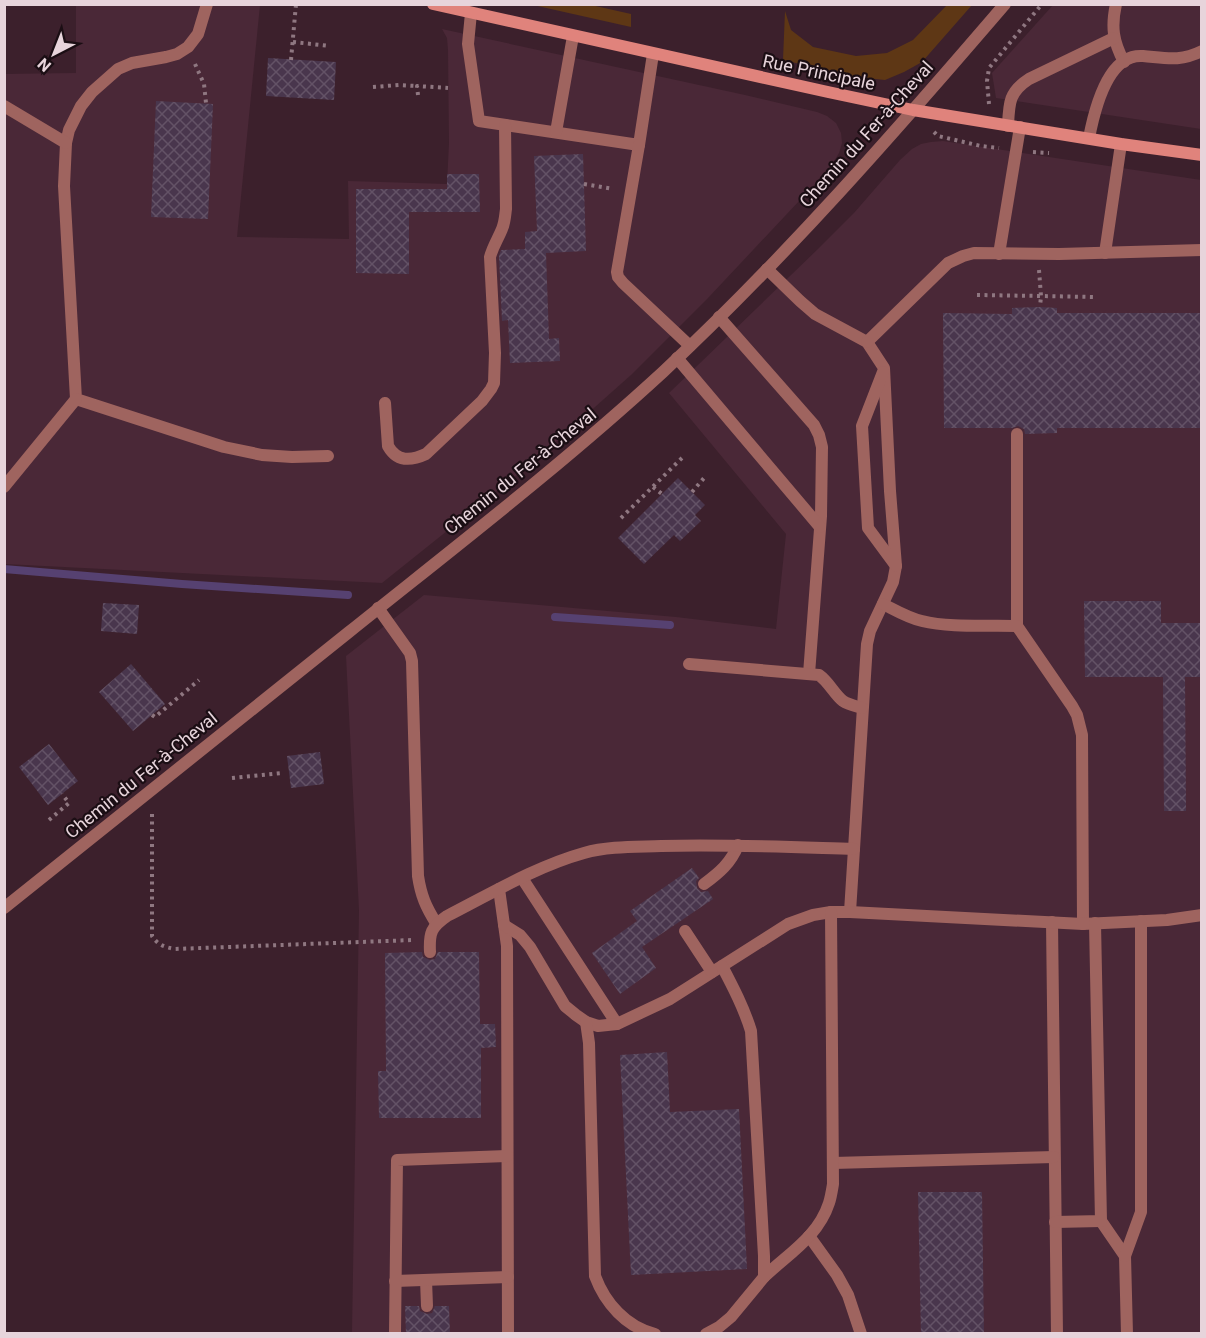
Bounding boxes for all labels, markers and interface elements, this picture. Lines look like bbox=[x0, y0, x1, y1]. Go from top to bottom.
north arrow bbox=[24, 24, 84, 84]
street label: Rue Principale bbox=[761, 50, 877, 94]
text: N bbox=[34, 54, 55, 76]
street label: Chemin du Fer-à-Cheval bbox=[795, 57, 937, 211]
street label: Chemin du Fer-à-Cheval bbox=[440, 403, 600, 539]
street label: Chemin du Fer-à-Cheval bbox=[61, 707, 221, 843]

